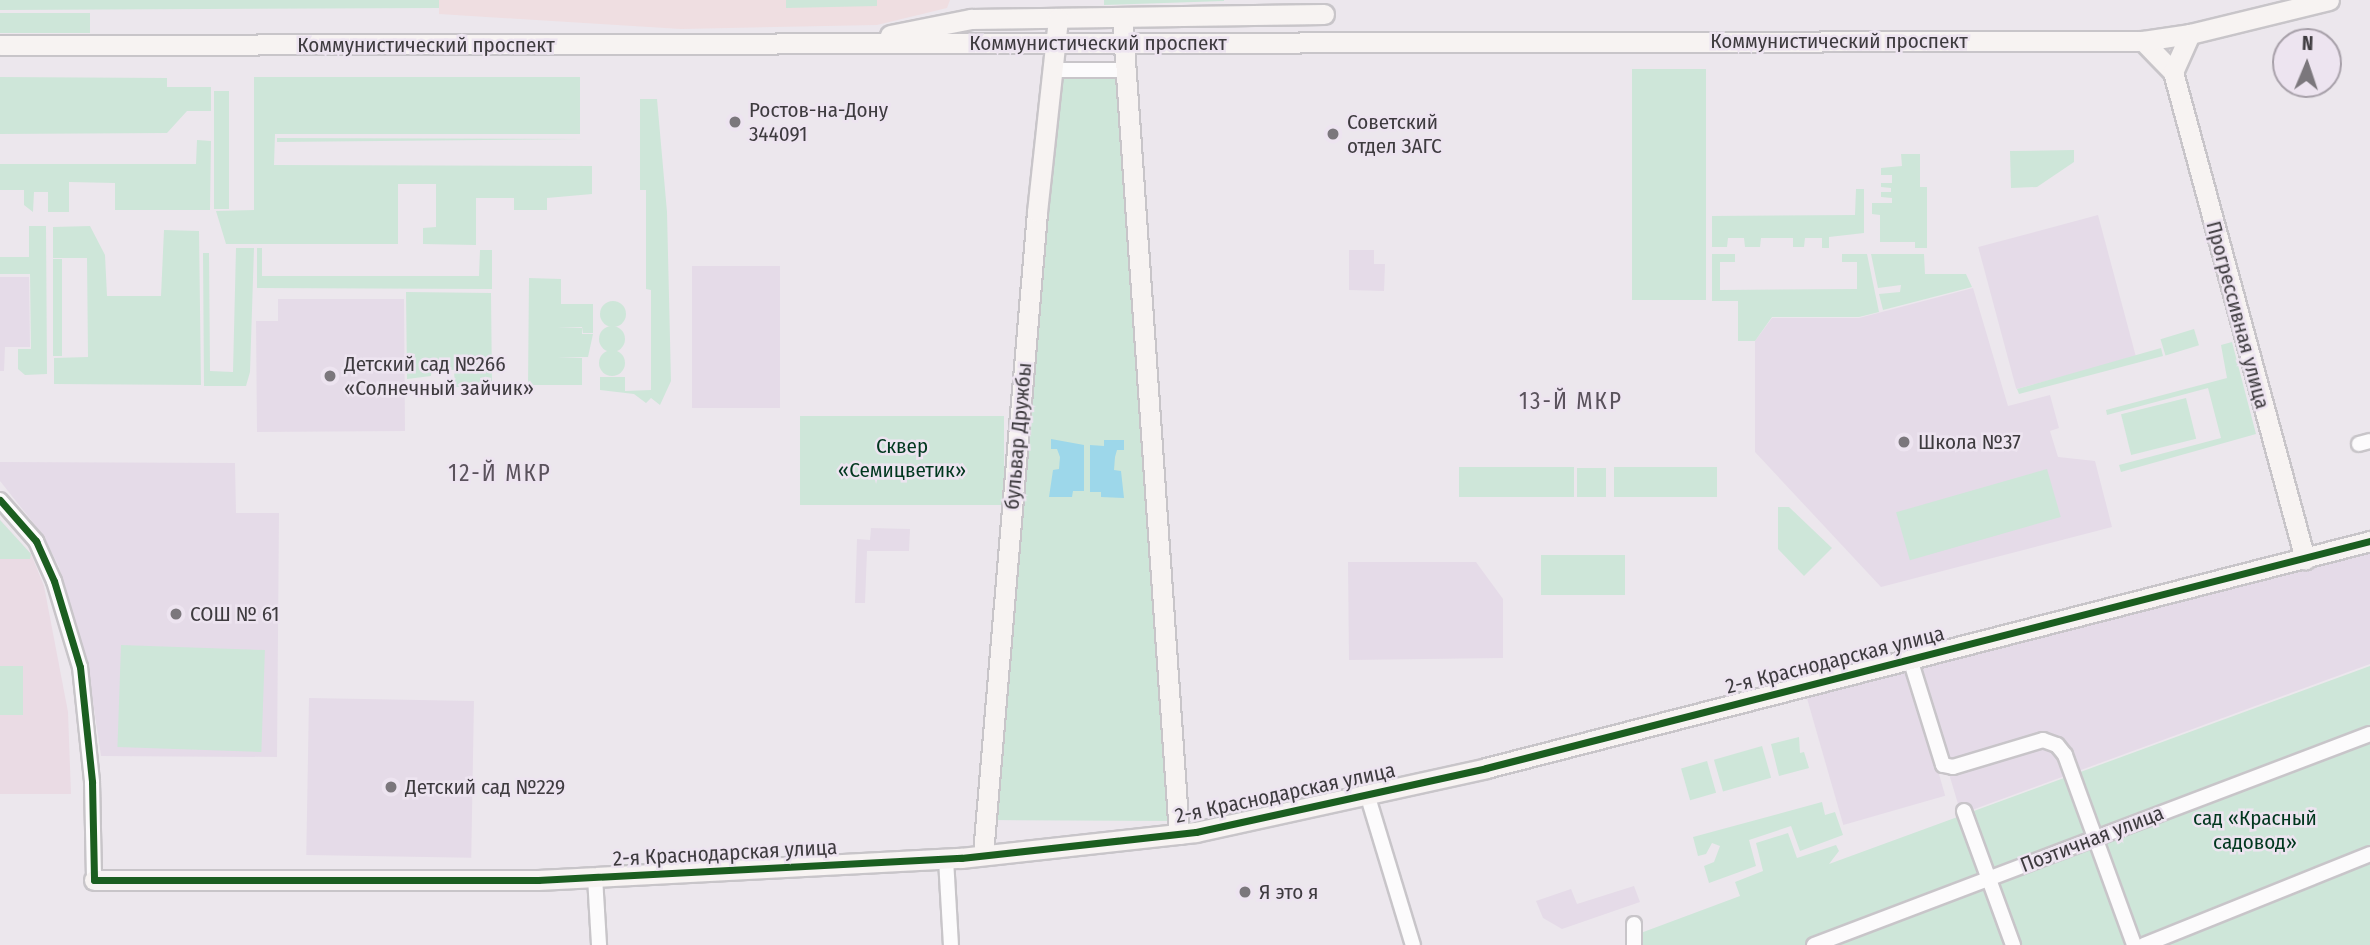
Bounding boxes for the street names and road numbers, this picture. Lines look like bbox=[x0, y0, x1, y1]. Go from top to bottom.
street label: Коммунистический проспект bbox=[1710, 28, 1968, 54]
street label: Коммунистический проспект bbox=[969, 30, 1227, 56]
street label: Коммунистический проспект bbox=[297, 32, 555, 58]
street label: Прогрессивная улица bbox=[2201, 218, 2275, 412]
street label: бульвар Дружбы bbox=[999, 361, 1037, 511]
street label: 2-я Краснодарская улица bbox=[1723, 621, 1947, 699]
street label: 2-я Краснодарская улица bbox=[1173, 757, 1397, 829]
street label: Поэтичная улица bbox=[2017, 800, 2167, 878]
street label: 2-я Краснодарская улица bbox=[612, 835, 838, 871]

